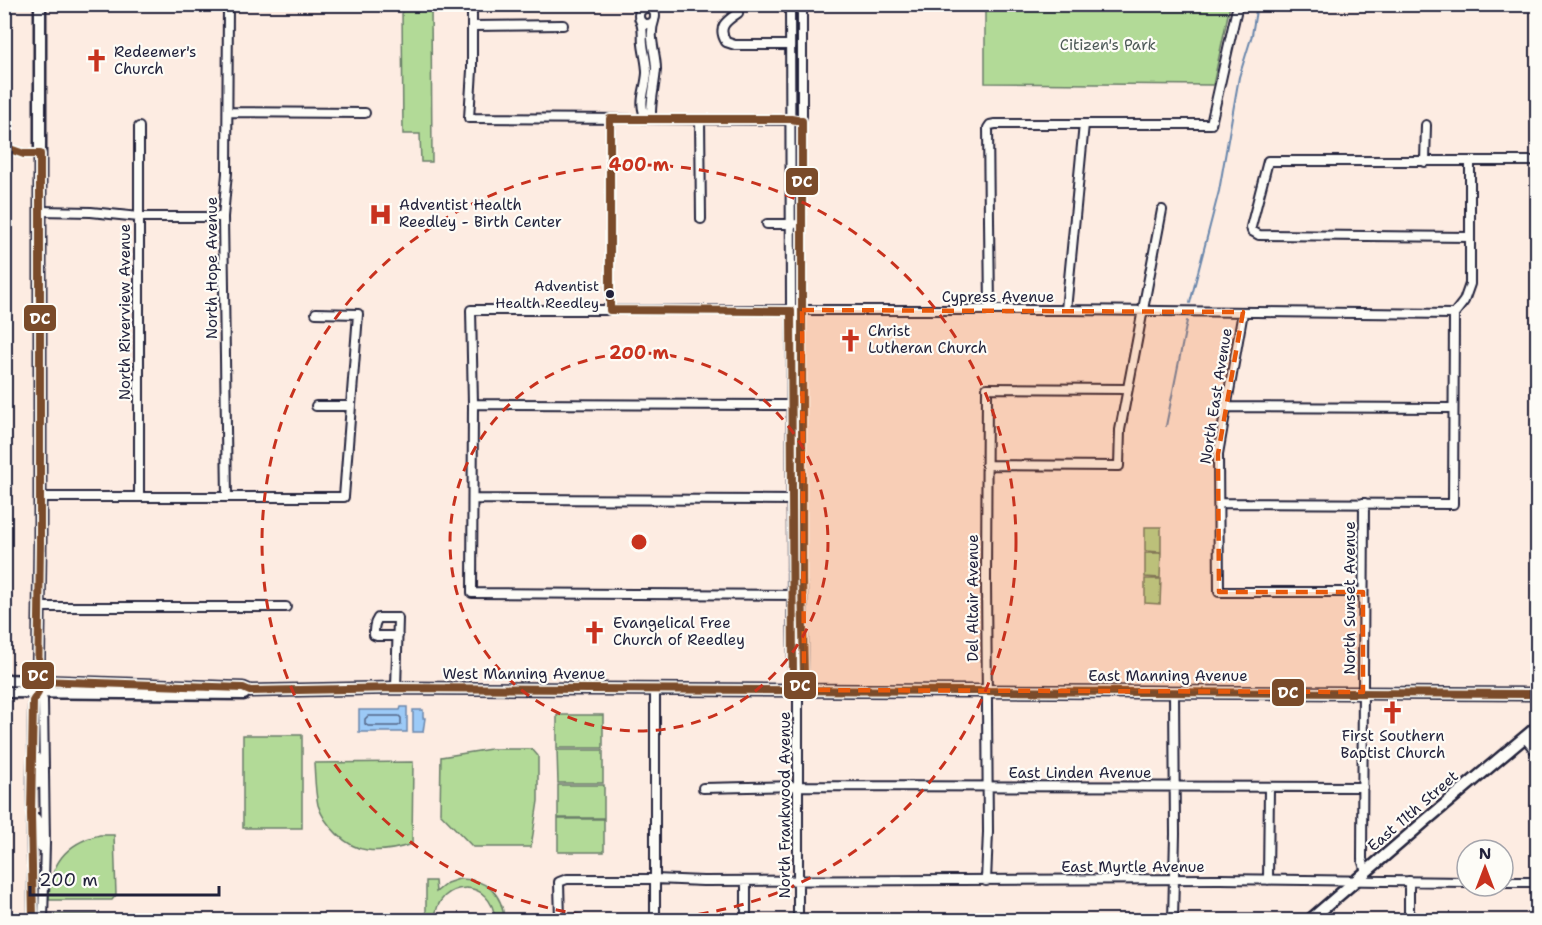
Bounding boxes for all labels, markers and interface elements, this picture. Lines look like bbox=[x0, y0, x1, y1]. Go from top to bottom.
park label: Citizen's Park bbox=[1060, 35, 1156, 55]
place label: Redeemer's Church bbox=[114, 42, 197, 79]
church icon: Redeemer's Church bbox=[83, 48, 109, 74]
text: 400 m bbox=[609, 153, 670, 177]
line badge: DC bbox=[785, 167, 819, 196]
text: DC bbox=[791, 171, 813, 192]
place label: Adventist Health Reedley - Birth Center bbox=[399, 195, 562, 232]
street label: North Hope Avenue bbox=[202, 197, 222, 339]
hospital icon: Adventist Health Reedley - Birth Center bbox=[368, 201, 394, 227]
street label: North Riverview Avenue bbox=[115, 224, 135, 400]
place label: Adventist Health Reedley bbox=[495, 277, 599, 312]
street label: Cypress Avenue bbox=[942, 287, 1054, 307]
marker: Adventist Health Reedley bbox=[604, 288, 616, 300]
line badge: DC bbox=[23, 304, 57, 332]
text: DC bbox=[29, 308, 51, 329]
place label: Christ Lutheran Church bbox=[868, 321, 987, 358]
street label: North East Avenue bbox=[1195, 326, 1237, 466]
church icon: Christ Lutheran Church bbox=[837, 327, 863, 353]
text: 200 m bbox=[609, 341, 670, 365]
street label: North Sunset Avenue bbox=[1340, 521, 1360, 675]
centre of rings bbox=[629, 532, 649, 552]
street label: Del Altair Avenue bbox=[963, 534, 983, 662]
place label: Evangelical Free Church of Reedley bbox=[613, 613, 745, 650]
church icon: Evangelical Free Church of Reedley bbox=[582, 619, 608, 645]
line badge: DC bbox=[21, 661, 55, 690]
street label: West Manning Avenue bbox=[442, 664, 606, 684]
text: DC bbox=[27, 665, 49, 686]
street label: East Manning Avenue bbox=[1088, 666, 1248, 686]
line badge: DC bbox=[783, 671, 817, 700]
text: DC bbox=[789, 675, 811, 696]
line badge: DC bbox=[1271, 678, 1305, 707]
text: DC bbox=[1277, 682, 1299, 703]
church icon: First Southern Baptist Church bbox=[1380, 699, 1406, 725]
street label: North Frankwood Avenue bbox=[775, 712, 795, 898]
place label: First Southern Baptist Church bbox=[1341, 726, 1446, 763]
street label: East Linden Avenue bbox=[1008, 763, 1152, 783]
street label: East 11th Street bbox=[1364, 766, 1462, 856]
north arrow bbox=[1455, 838, 1515, 898]
text: N bbox=[1479, 843, 1491, 864]
street label: East Myrtle Avenue bbox=[1061, 857, 1205, 877]
scale bar bbox=[30, 859, 219, 897]
text: 200 m bbox=[39, 868, 98, 892]

